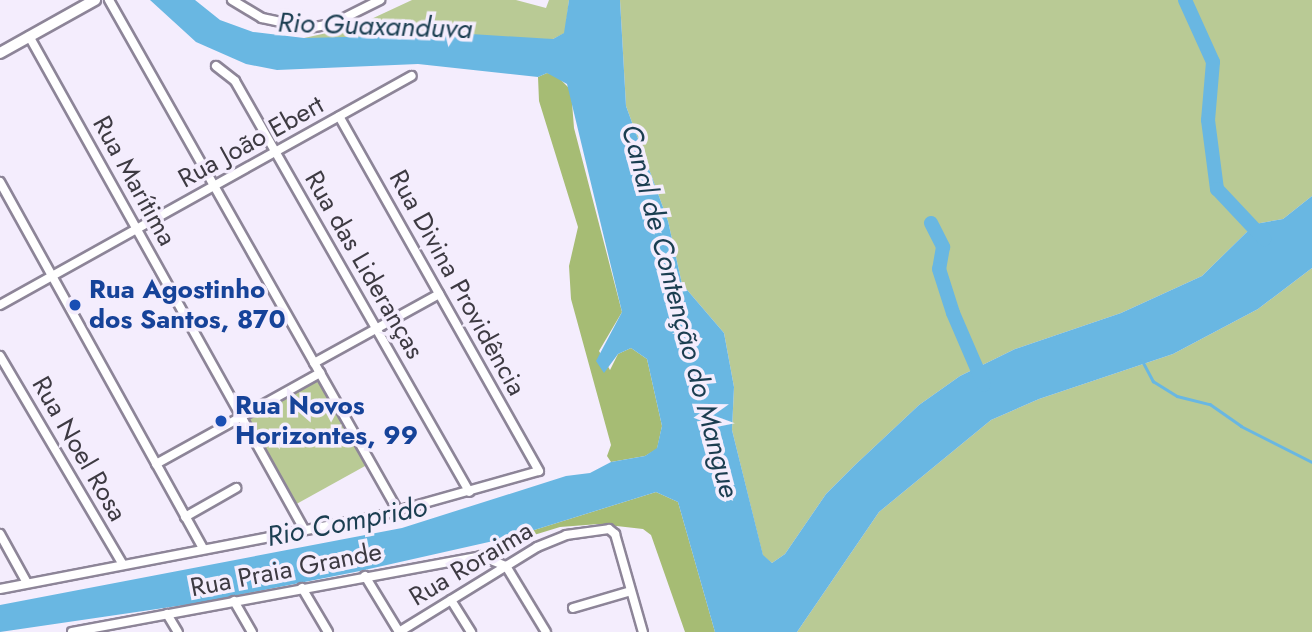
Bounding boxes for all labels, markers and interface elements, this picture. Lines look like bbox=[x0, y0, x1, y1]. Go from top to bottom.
water label: Rio Guaxanduva bbox=[277, 6, 473, 46]
street label: Rua João Ebert bbox=[173, 89, 329, 195]
street label: Rua Marítima bbox=[86, 111, 182, 251]
water label: Canal de Contenção do Mangue bbox=[614, 121, 746, 501]
street label: Rua Divina Providência bbox=[382, 165, 532, 401]
street label: Rua das Lideranças bbox=[298, 166, 430, 364]
place label: Rua Agostinho dos Santos, 870 bbox=[89, 274, 286, 336]
marker: Rua Agostinho dos Santos, 870 bbox=[67, 297, 83, 313]
street label: Rua Noel Rosa bbox=[25, 371, 133, 527]
place label: Rua Novos Horizontes, 99 bbox=[235, 390, 418, 452]
marker: Rua Novos Horizontes, 99 bbox=[213, 413, 229, 429]
water label: Rio Comprido bbox=[264, 490, 430, 554]
street label: Rua Roraima bbox=[404, 515, 538, 613]
street label: Rua Praia Grande bbox=[188, 536, 384, 604]

